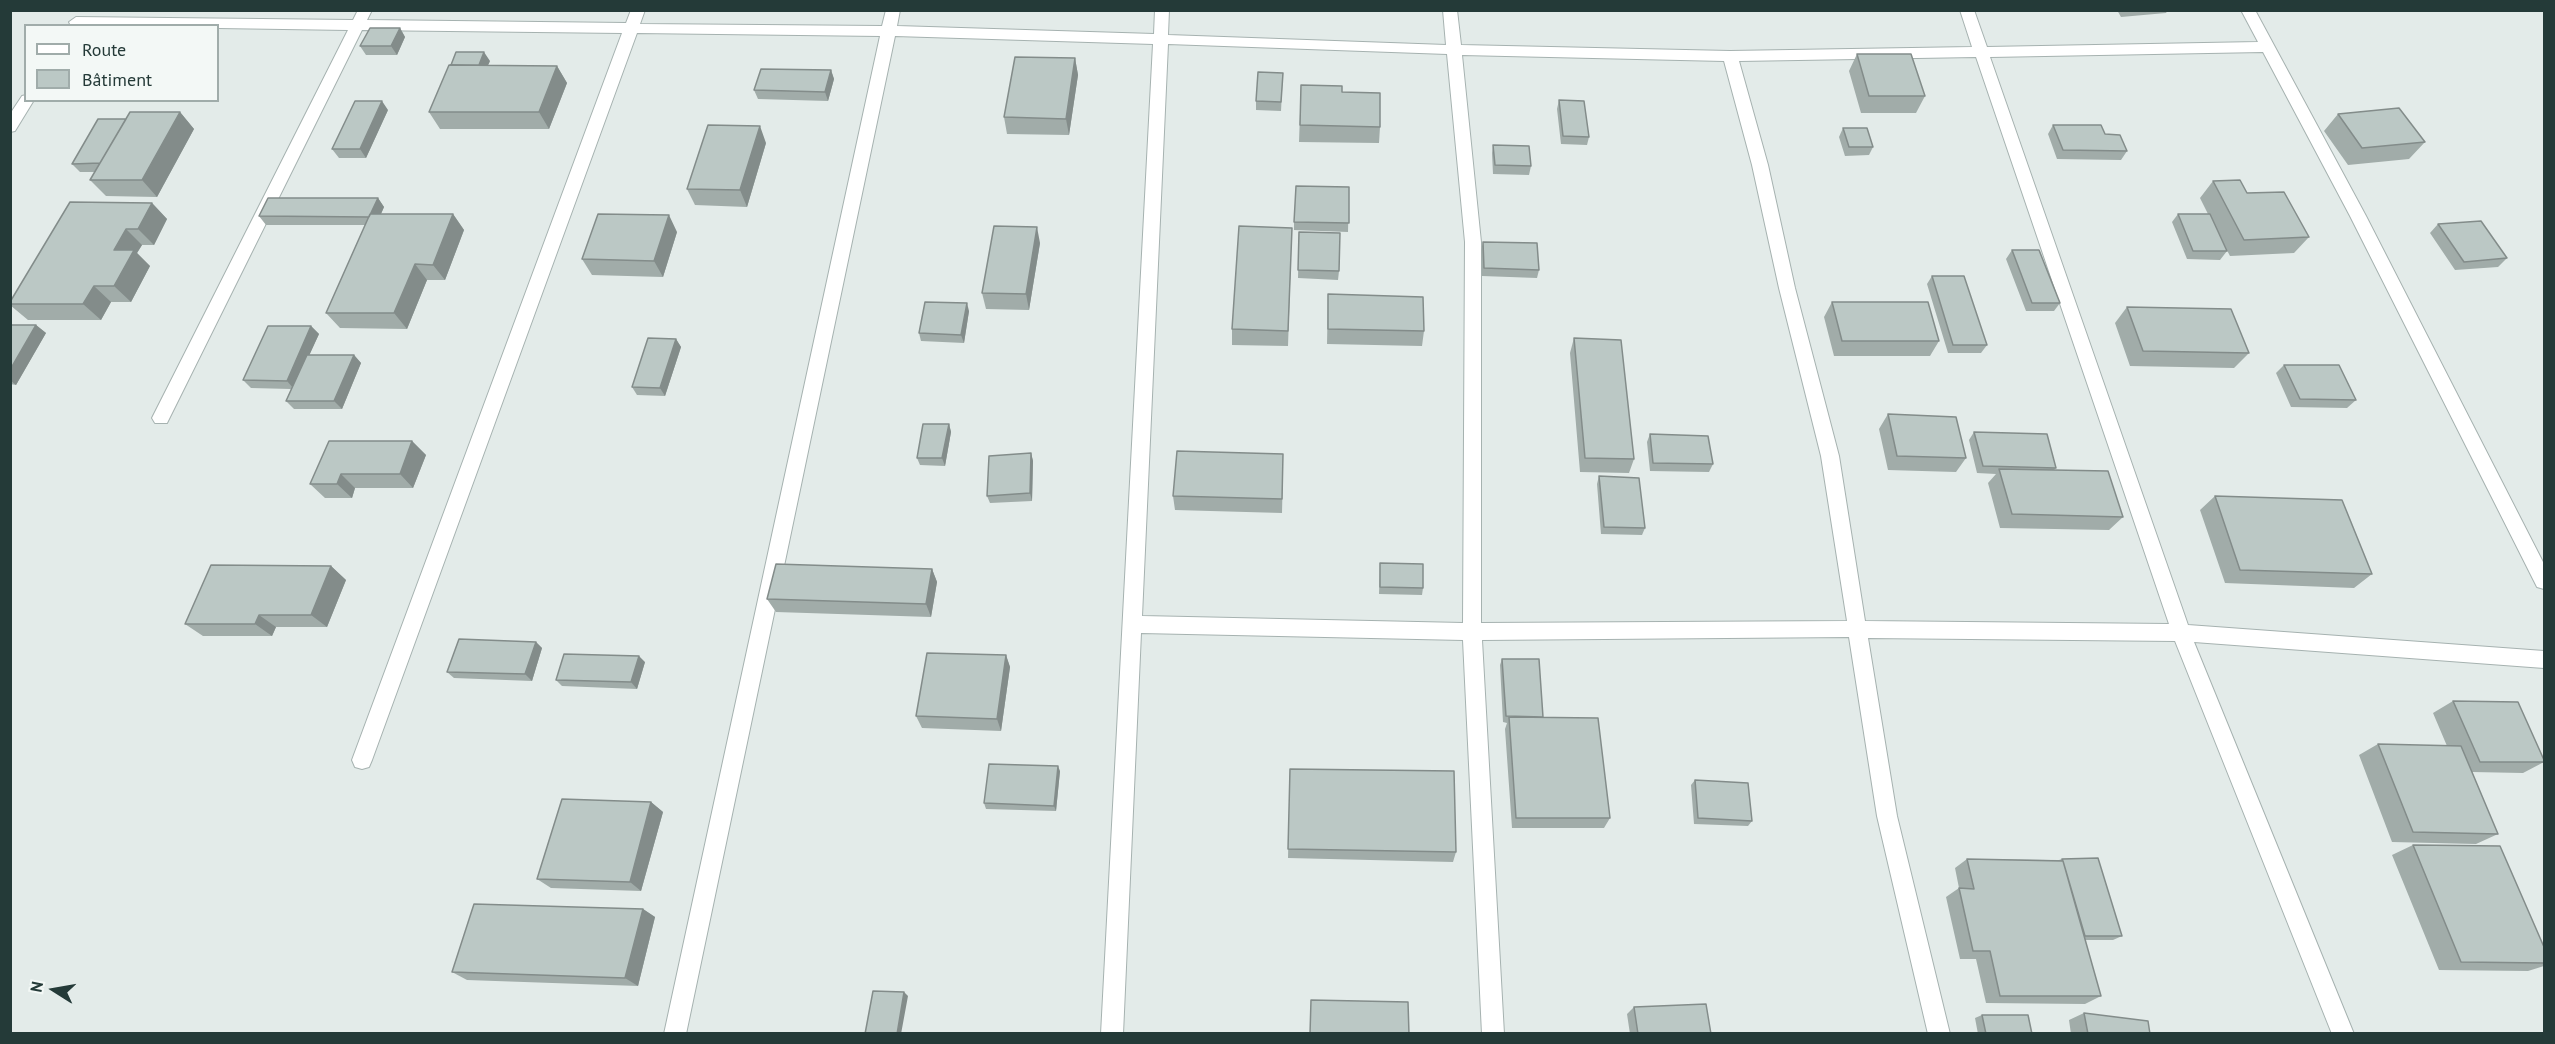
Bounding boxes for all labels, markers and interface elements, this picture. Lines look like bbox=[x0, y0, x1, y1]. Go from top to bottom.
legend bbox=[24, 24, 219, 102]
text: Route bbox=[82, 38, 126, 61]
text: Bâtiment bbox=[82, 68, 152, 91]
north arrow bbox=[24, 960, 84, 1020]
text: N bbox=[26, 980, 47, 994]

